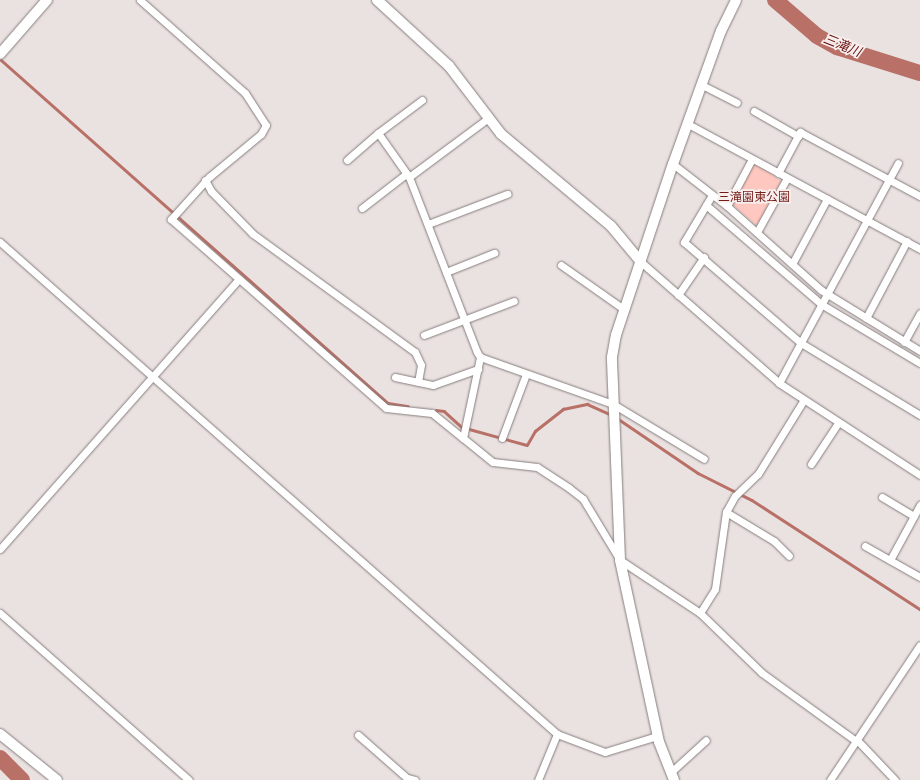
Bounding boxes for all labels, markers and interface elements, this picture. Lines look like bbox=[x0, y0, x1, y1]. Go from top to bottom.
water label: 三滝川 bbox=[821, 31, 863, 61]
park label: 三滝園東公園 bbox=[718, 191, 790, 205]

